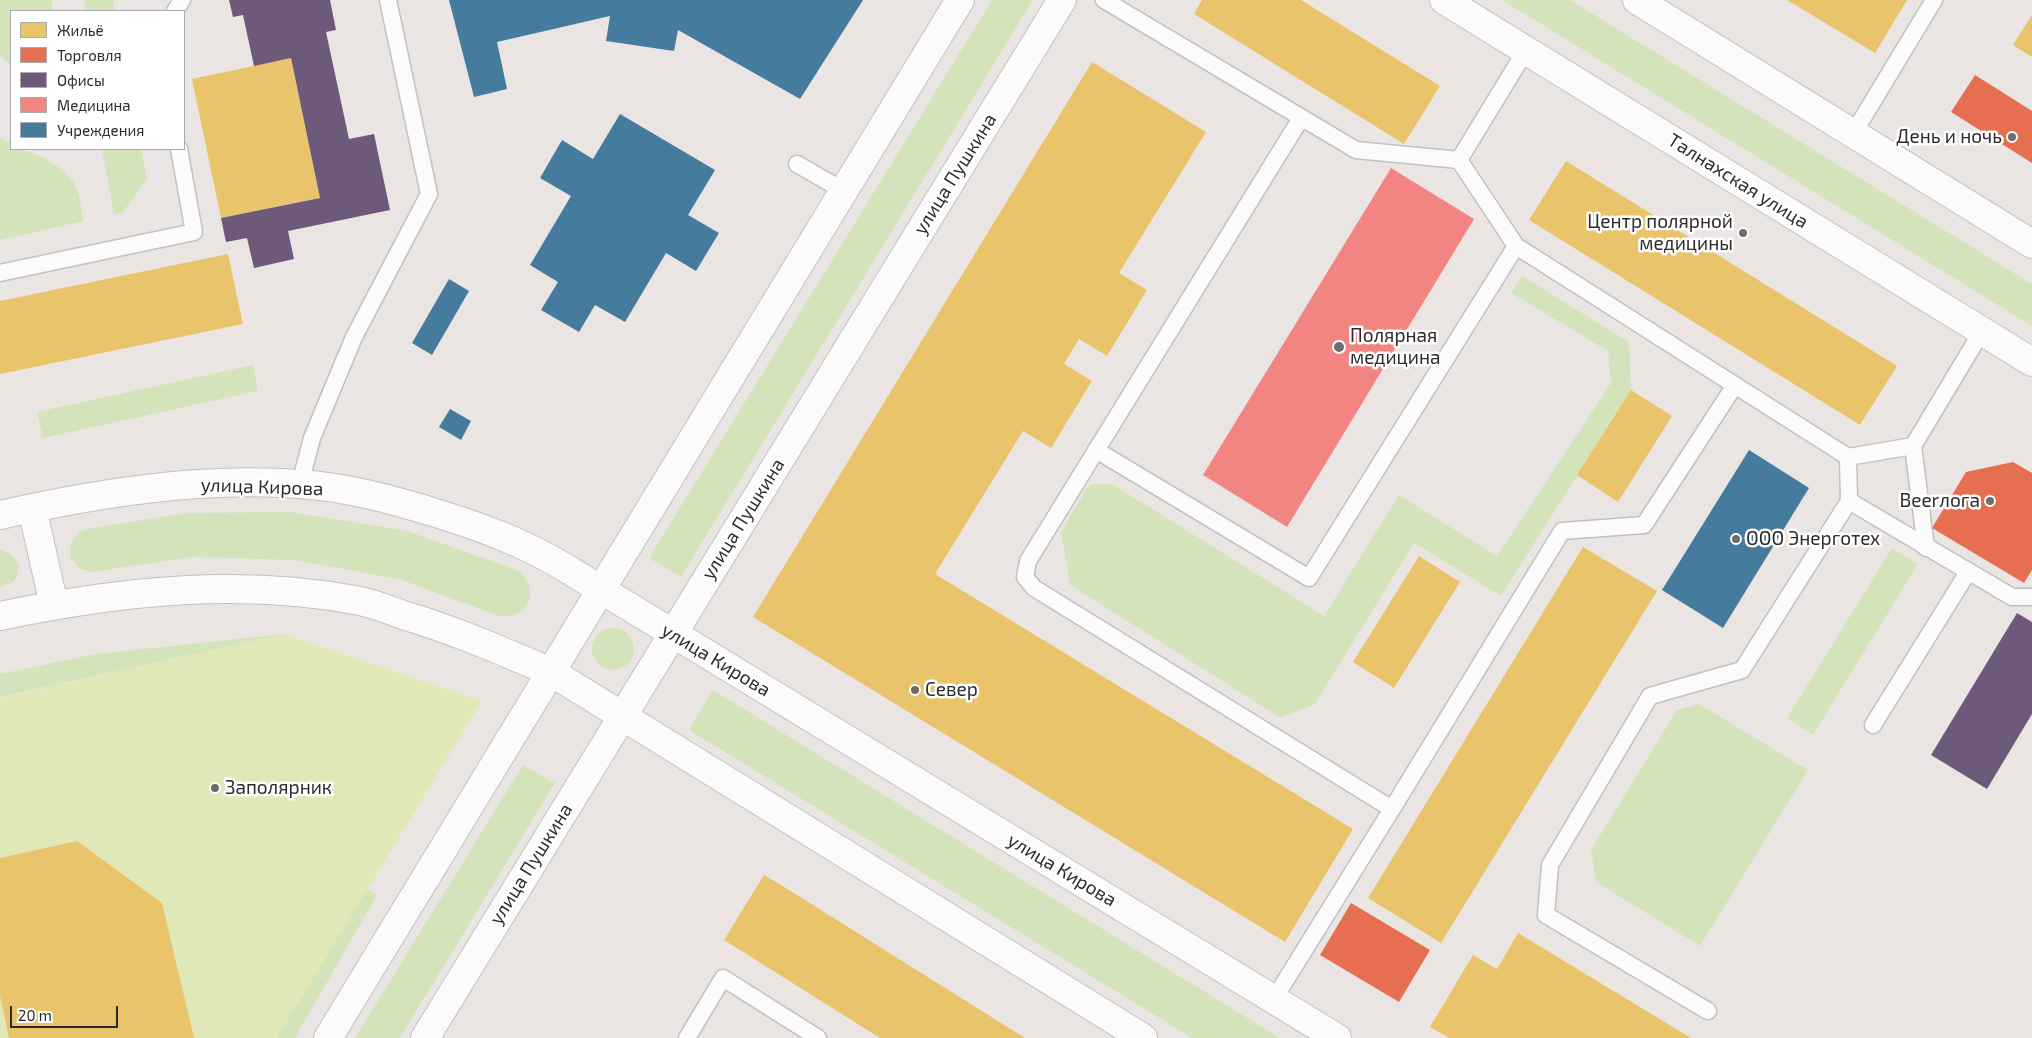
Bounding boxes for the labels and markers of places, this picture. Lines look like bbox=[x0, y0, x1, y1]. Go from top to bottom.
place label: День и ночь bbox=[1896, 126, 2002, 148]
marker: День и ночь bbox=[2006, 131, 2018, 143]
place label: Центр полярной медицины bbox=[1587, 211, 1733, 255]
marker: Центр полярной медицины bbox=[1737, 227, 1749, 239]
place label: Полярная медицина bbox=[1350, 325, 1441, 369]
marker: Полярная медицина bbox=[1332, 340, 1346, 354]
place label: Beerлога bbox=[1899, 490, 1980, 512]
marker: Beerлога bbox=[1984, 495, 1996, 507]
place label: ООО Энерготех bbox=[1746, 528, 1880, 550]
marker: ООО Энерготех bbox=[1730, 533, 1742, 545]
place label: Север bbox=[925, 679, 978, 701]
marker: Север bbox=[909, 684, 921, 696]
place label: Заполярник bbox=[225, 777, 332, 799]
marker: Заполярник bbox=[209, 782, 221, 794]

